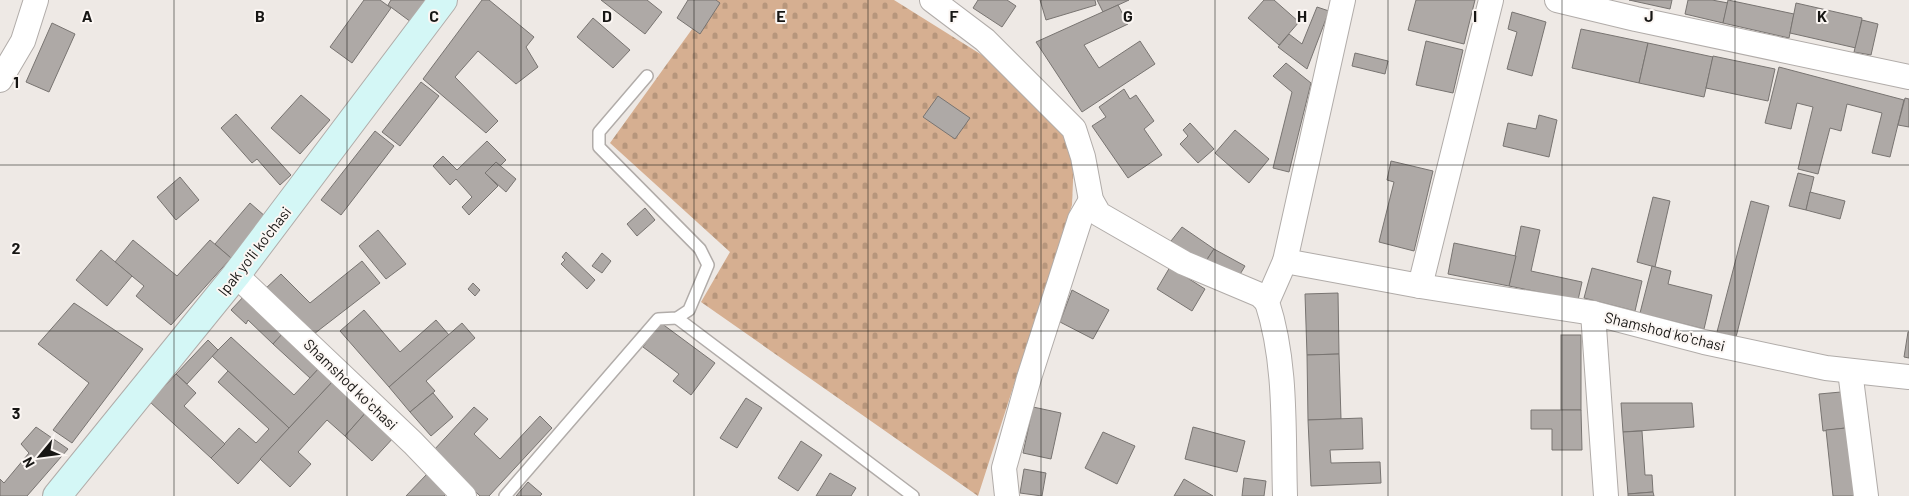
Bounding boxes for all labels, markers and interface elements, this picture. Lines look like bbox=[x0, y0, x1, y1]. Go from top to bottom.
text: A bbox=[82, 6, 93, 25]
text: B bbox=[255, 6, 265, 25]
text: C bbox=[429, 6, 439, 25]
text: D bbox=[602, 6, 612, 25]
text: E bbox=[776, 6, 786, 25]
text: F bbox=[950, 6, 959, 25]
text: G bbox=[1123, 6, 1133, 25]
text: H bbox=[1297, 6, 1307, 25]
text: I bbox=[1473, 6, 1477, 25]
text: J bbox=[1644, 6, 1654, 25]
text: K bbox=[1817, 6, 1827, 25]
text: 1 bbox=[13, 72, 19, 91]
street label: Ipak yo'li ko'chasi bbox=[214, 203, 294, 299]
text: 2 bbox=[12, 238, 21, 257]
street label: Shamshod koʻchasi bbox=[1603, 307, 1727, 355]
street label: Shamshod koʻchasi bbox=[300, 335, 402, 433]
text: 3 bbox=[12, 403, 20, 422]
north arrow bbox=[15, 431, 65, 481]
text: N bbox=[19, 454, 38, 471]

